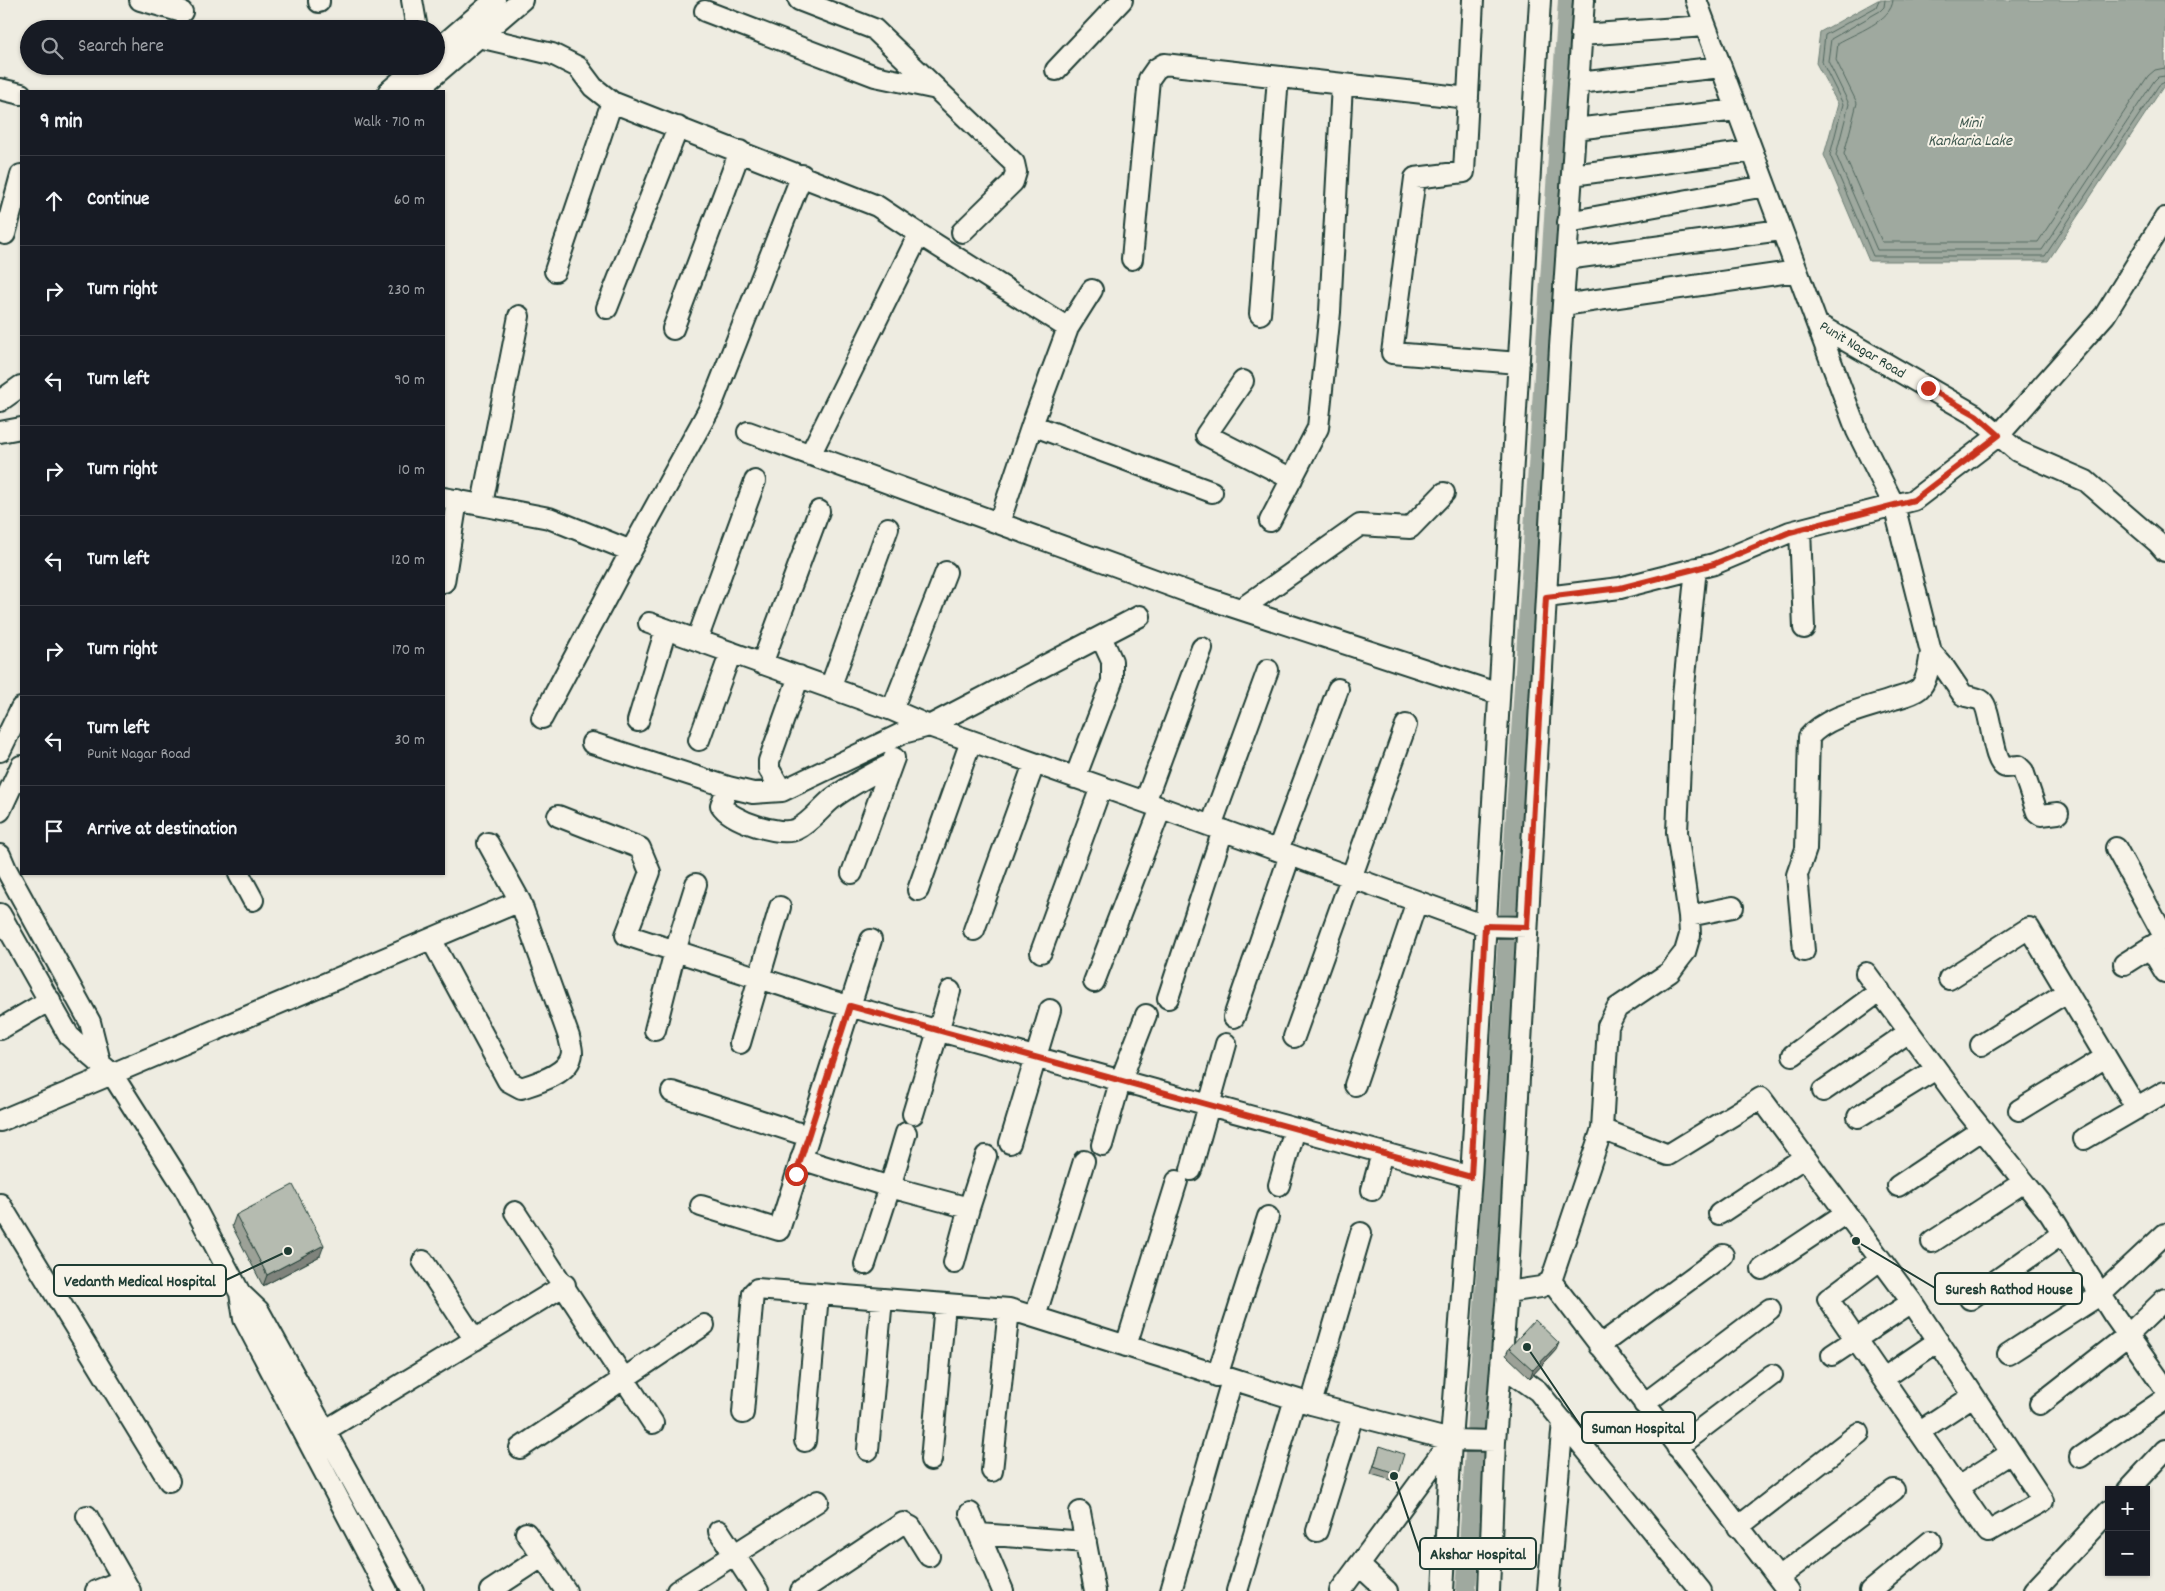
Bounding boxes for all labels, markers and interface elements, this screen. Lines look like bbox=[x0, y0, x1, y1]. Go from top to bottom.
search box bbox=[20, 20, 445, 75]
icon: search bbox=[38, 34, 66, 62]
text: Search here bbox=[78, 34, 164, 61]
text: 9 min bbox=[40, 108, 82, 138]
text: Walk · 710 m bbox=[354, 111, 425, 134]
water label: Mini Kankaria Lake bbox=[1928, 112, 2013, 153]
icon: ahead bbox=[40, 187, 68, 215]
text: Continue bbox=[87, 187, 149, 214]
text: 60 m bbox=[394, 189, 425, 212]
icon: right bbox=[40, 277, 68, 305]
text: Turn right bbox=[87, 277, 158, 304]
text: 230 m bbox=[388, 279, 425, 302]
street label: Punit Nagar Road bbox=[1815, 316, 1909, 385]
icon: left bbox=[40, 367, 68, 395]
text: Turn left bbox=[87, 367, 150, 394]
text: 90 m bbox=[394, 369, 425, 392]
route end bbox=[1917, 377, 1940, 400]
icon: right bbox=[40, 457, 68, 485]
text: Turn right bbox=[87, 457, 158, 484]
text: 10 m bbox=[398, 459, 425, 482]
icon: left bbox=[40, 547, 68, 575]
text: Turn left bbox=[87, 547, 150, 574]
text: 120 m bbox=[391, 549, 425, 572]
icon: right bbox=[40, 637, 68, 665]
text: Turn right bbox=[87, 637, 158, 664]
text: 170 m bbox=[392, 639, 425, 662]
text: Turn left bbox=[87, 716, 150, 743]
icon: left bbox=[40, 727, 68, 755]
text: 30 m bbox=[395, 729, 425, 752]
text: Punit Nagar Road bbox=[87, 743, 191, 766]
icon: arrive bbox=[40, 817, 68, 845]
text: Arrive at destination bbox=[87, 817, 237, 844]
route start bbox=[785, 1163, 808, 1186]
callout: Vedanth Medical Hospital bbox=[54, 1265, 226, 1296]
text: Vedanth Medical Hospital bbox=[64, 1271, 216, 1294]
callout: Suresh Rathod House bbox=[1935, 1273, 2082, 1304]
text: Suresh Rathod House bbox=[1945, 1279, 2073, 1302]
callout: Suman Hospital bbox=[1582, 1412, 1695, 1443]
text: Suman Hospital bbox=[1591, 1418, 1685, 1441]
map controls bbox=[2105, 1486, 2150, 1576]
button: + bbox=[2105, 1486, 2150, 1531]
button: − bbox=[2105, 1531, 2150, 1576]
callout: Akshar Hospital bbox=[1420, 1538, 1536, 1569]
text: Akshar Hospital bbox=[1430, 1544, 1526, 1567]

